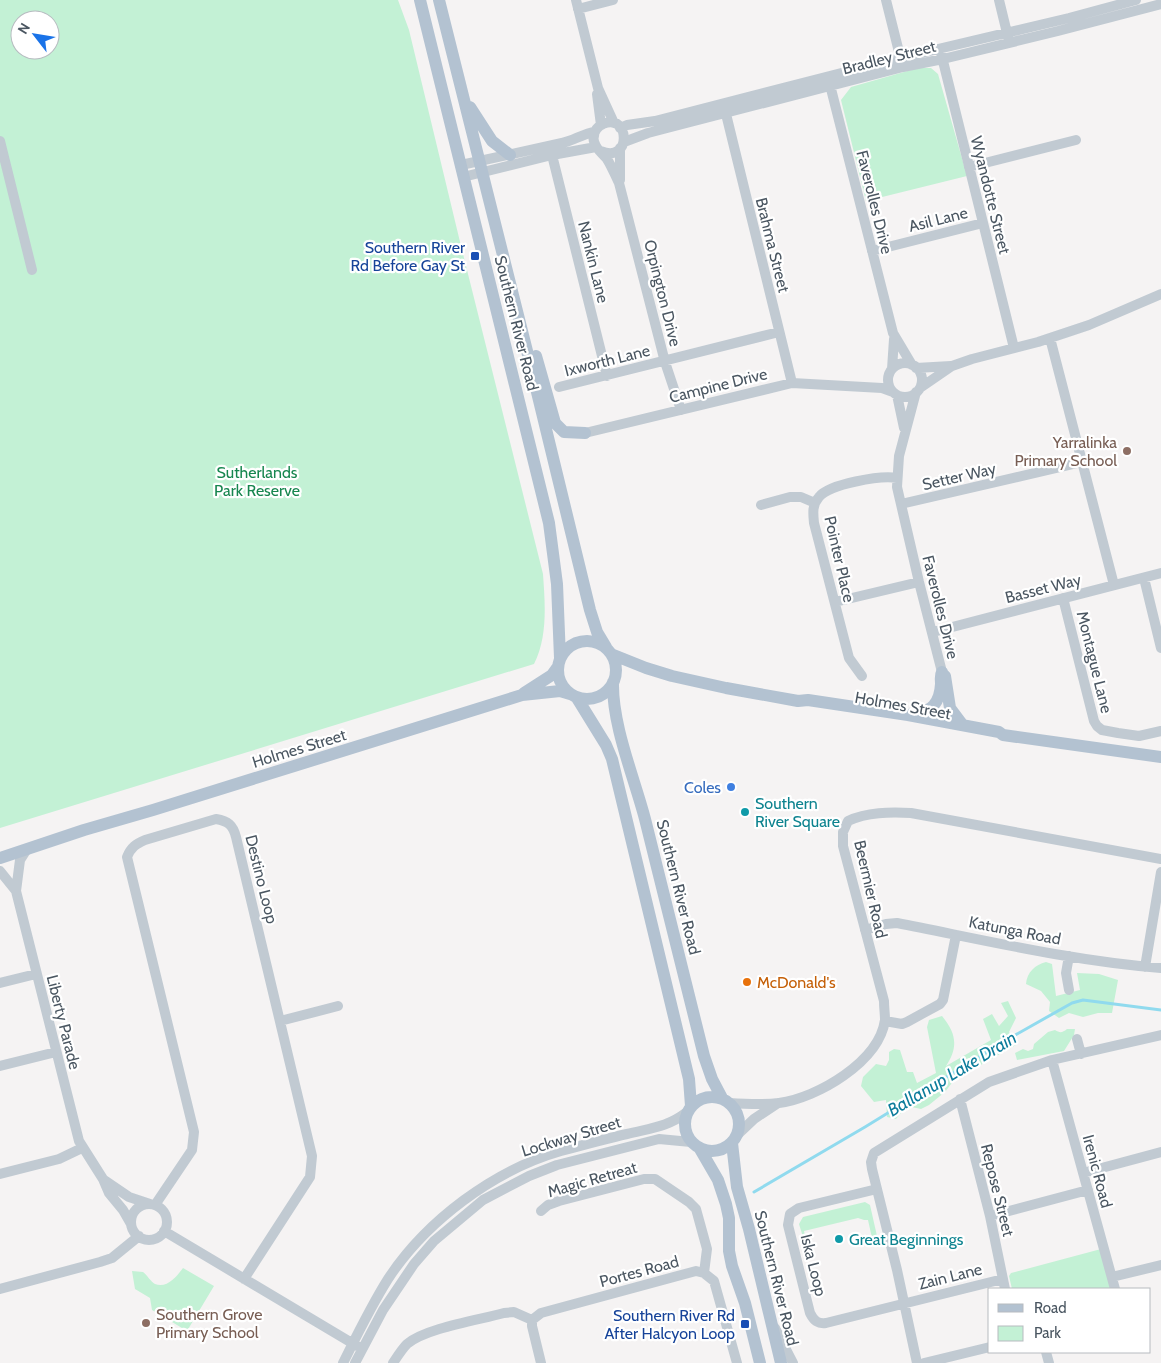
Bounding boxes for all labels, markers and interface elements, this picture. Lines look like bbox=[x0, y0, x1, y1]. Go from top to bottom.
north arrow bbox=[10, 10, 60, 60]
text: N bbox=[14, 19, 34, 37]
street label: Bradley Street bbox=[840, 37, 938, 78]
street label: Wyandotte Street bbox=[967, 134, 1014, 257]
street label: Faverolles Drive bbox=[852, 148, 897, 256]
street label: Brahma Street bbox=[752, 196, 794, 295]
street label: Asil Lane bbox=[907, 203, 970, 236]
street label: Nankin Lane bbox=[574, 219, 613, 305]
place label: Southern River Rd Before Gay St bbox=[351, 238, 466, 275]
street label: Orpington Drive bbox=[640, 238, 685, 348]
marker: Southern River Rd Before Gay St bbox=[469, 250, 481, 262]
street label: Southern River Road bbox=[491, 254, 542, 393]
street label: Ixworth Lane bbox=[562, 341, 652, 380]
street label: Campine Drive bbox=[667, 364, 769, 407]
place label: Yarralinka Primary School bbox=[1014, 433, 1117, 470]
marker: Yarralinka Primary School bbox=[1121, 445, 1133, 457]
street label: Setter Way bbox=[920, 459, 998, 494]
park label: Sutherlands Park Reserve bbox=[214, 463, 300, 500]
street label: Pointer Place bbox=[820, 514, 859, 604]
street label: Faverolles Drive bbox=[918, 553, 963, 661]
street label: Basset Way bbox=[1003, 570, 1083, 607]
street label: Montague Lane bbox=[1073, 609, 1116, 715]
street label: Holmes Street bbox=[853, 688, 953, 723]
street label: Holmes Street bbox=[250, 725, 349, 772]
place label: Coles bbox=[684, 778, 721, 797]
marker: Coles bbox=[725, 781, 737, 793]
place label: Southern River Square bbox=[755, 794, 840, 831]
marker: Southern River Square bbox=[739, 806, 751, 818]
street label: Southern River Road bbox=[653, 818, 704, 957]
street label: Destino Loop bbox=[241, 833, 282, 926]
street label: Beermier Road bbox=[850, 838, 891, 940]
street label: Katunga Road bbox=[967, 912, 1062, 949]
street label: Liberty Parade bbox=[43, 973, 84, 1071]
place label: McDonald's bbox=[757, 973, 836, 992]
marker: McDonald's bbox=[741, 976, 753, 988]
water label: Ballanup Lake Drain bbox=[883, 1027, 1021, 1121]
street label: Lockway Street bbox=[519, 1112, 624, 1161]
street label: Irenic Road bbox=[1079, 1133, 1116, 1210]
street label: Repose Street bbox=[977, 1142, 1018, 1239]
street label: Magic Retreat bbox=[545, 1158, 640, 1201]
street label: Southern River Road bbox=[751, 1209, 802, 1348]
place label: Great Beginnings bbox=[849, 1230, 964, 1249]
street label: Iska Loop bbox=[797, 1232, 830, 1298]
marker: Great Beginnings bbox=[833, 1233, 845, 1245]
street label: Portes Road bbox=[597, 1252, 681, 1291]
street label: Zain Lane bbox=[916, 1259, 984, 1294]
legend bbox=[988, 1288, 1151, 1353]
text: Road bbox=[1034, 1299, 1067, 1317]
place label: Southern Grove Primary School bbox=[156, 1305, 262, 1342]
place label: Southern River Rd After Halcyon Loop bbox=[605, 1306, 735, 1343]
marker: Southern Grove Primary School bbox=[140, 1317, 152, 1329]
marker: Southern River Rd After Halcyon Loop bbox=[739, 1318, 751, 1330]
text: Park bbox=[1034, 1324, 1061, 1342]

